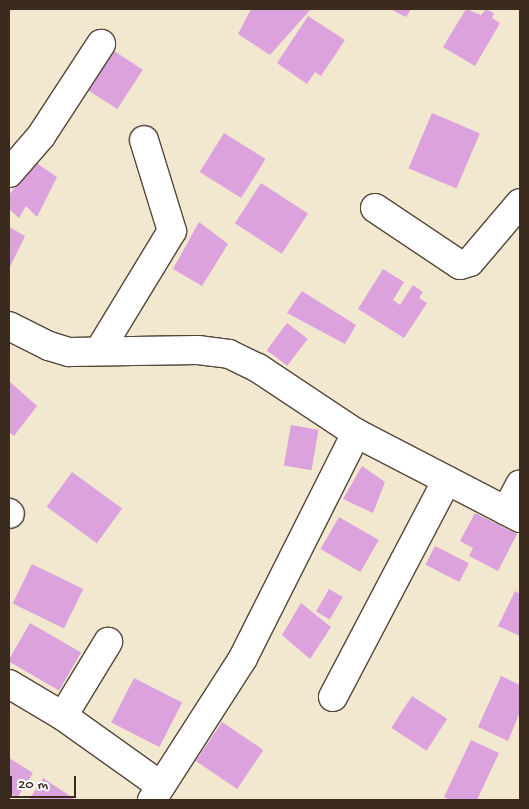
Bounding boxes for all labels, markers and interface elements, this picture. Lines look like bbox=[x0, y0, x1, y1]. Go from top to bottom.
scale bar bbox=[12, 766, 79, 798]
text: 20 m bbox=[18, 776, 48, 794]

